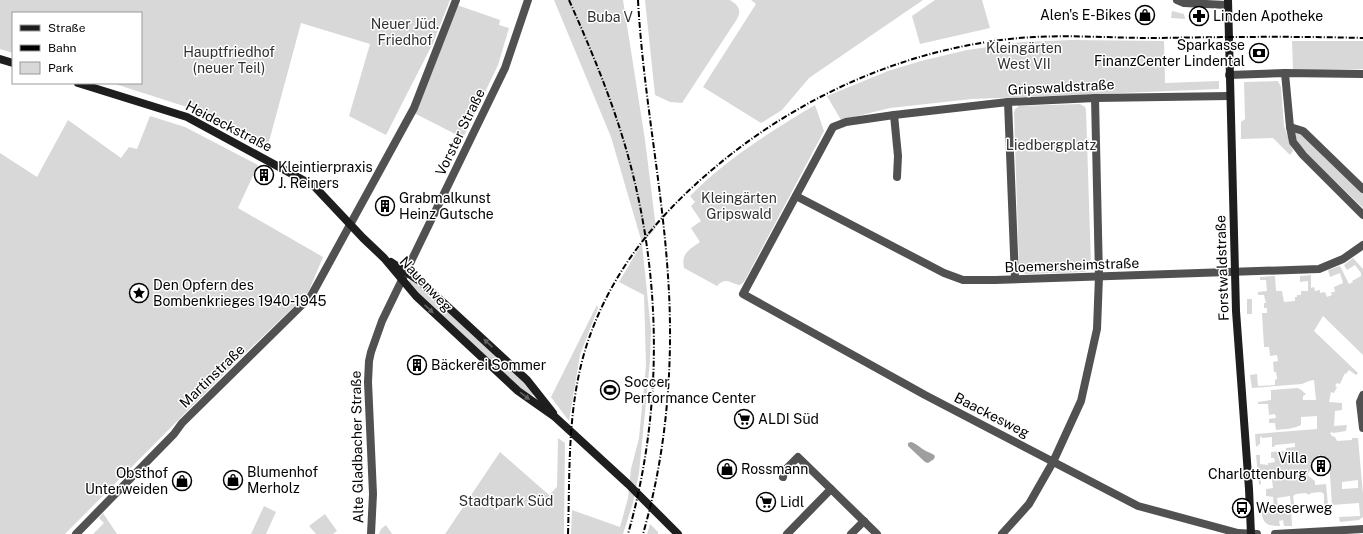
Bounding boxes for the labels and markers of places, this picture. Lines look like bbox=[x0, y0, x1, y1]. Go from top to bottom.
shop icon: Alen's E-Bikes bbox=[1134, 4, 1156, 26]
pharmacy icon: Linden Apotheke bbox=[1188, 5, 1210, 27]
place label: Alen's E-Bikes bbox=[1040, 7, 1131, 23]
place label: Linden Apotheke bbox=[1213, 8, 1323, 24]
place label: Sparkasse FinanzCenter Lindental bbox=[1094, 37, 1245, 69]
bank icon: Sparkasse FinanzCenter Lindental bbox=[1248, 42, 1270, 64]
place label: Kleintierpraxis J. Reiners bbox=[278, 159, 373, 191]
building icon: Kleintierpraxis J. Reiners bbox=[253, 164, 275, 186]
place label: Grabmalkunst Heinz Gutsche bbox=[399, 190, 494, 222]
building icon: Grabmalkunst Heinz Gutsche bbox=[374, 195, 396, 217]
place label: Den Opfern des Bombenkrieges 1940-1945 bbox=[153, 277, 326, 309]
place icon: Den Opfern des Bombenkrieges 1940-1945 bbox=[128, 282, 150, 304]
building icon: Bäckerei Sommer bbox=[406, 354, 428, 376]
place label: Bäckerei Sommer bbox=[431, 357, 546, 373]
place label: Soccer Performance Center bbox=[624, 374, 756, 406]
sports icon: Soccer Performance Center bbox=[599, 379, 621, 401]
supermarket icon: ALDI Süd bbox=[733, 408, 755, 430]
place label: ALDI Süd bbox=[758, 411, 819, 427]
place label: Villa Charlottenburg bbox=[1208, 450, 1307, 482]
building icon: Villa Charlottenburg bbox=[1310, 455, 1332, 477]
shop icon: Rossmann bbox=[716, 458, 738, 480]
place label: Rossmann bbox=[741, 461, 808, 477]
place label: Blumenhof Merholz bbox=[247, 464, 318, 496]
place label: Obsthof Unterweiden bbox=[85, 465, 168, 497]
shop icon: Blumenhof Merholz bbox=[222, 469, 244, 491]
shop icon: Obsthof Unterweiden bbox=[171, 470, 193, 492]
supermarket icon: Lidl bbox=[755, 491, 777, 513]
place label: Lidl bbox=[780, 494, 804, 510]
bus stop icon: Weeserweg bbox=[1231, 497, 1253, 519]
place label: Weeserweg bbox=[1256, 500, 1333, 516]

